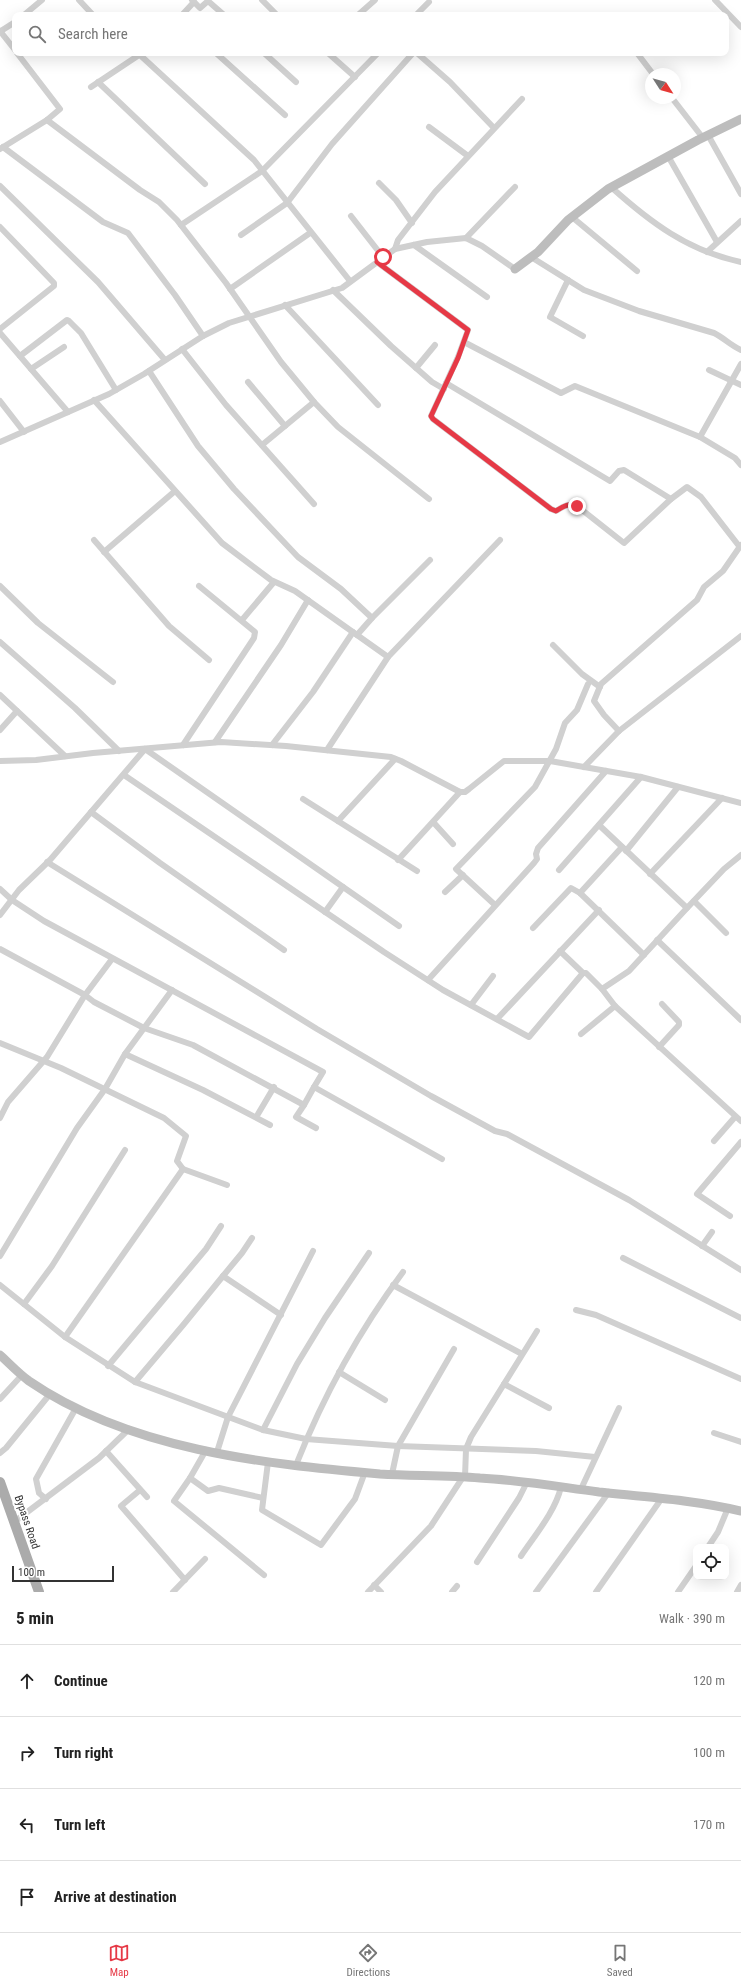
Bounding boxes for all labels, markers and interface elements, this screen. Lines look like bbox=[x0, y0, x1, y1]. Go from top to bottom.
search box bbox=[12, 12, 729, 56]
icon: search bbox=[26, 23, 48, 45]
text: Search here bbox=[58, 25, 128, 43]
north arrow bbox=[645, 68, 681, 104]
route start bbox=[374, 248, 392, 266]
route end bbox=[568, 497, 586, 515]
street label: Bypass Road bbox=[12, 1493, 42, 1551]
map controls bbox=[693, 1544, 729, 1580]
button: locate bbox=[693, 1544, 729, 1580]
scale bar bbox=[12, 1564, 114, 1583]
text: 100 m bbox=[18, 1566, 45, 1579]
text: 5 min bbox=[16, 1608, 54, 1628]
text: Walk · 390 m bbox=[659, 1611, 725, 1626]
icon: ahead bbox=[16, 1670, 38, 1692]
text: Continue bbox=[54, 1672, 108, 1690]
text: 120 m bbox=[693, 1673, 725, 1688]
icon: right bbox=[16, 1742, 38, 1764]
text: Turn right bbox=[54, 1744, 113, 1762]
text: 100 m bbox=[693, 1745, 725, 1760]
icon: left bbox=[16, 1814, 38, 1836]
text: Turn left bbox=[54, 1816, 105, 1834]
text: 170 m bbox=[693, 1817, 725, 1832]
icon: arrive bbox=[16, 1886, 38, 1908]
text: Arrive at destination bbox=[54, 1888, 177, 1906]
tab: Map bbox=[108, 1942, 130, 1979]
tab: Directions bbox=[346, 1942, 390, 1979]
tab: Saved bbox=[607, 1942, 633, 1979]

